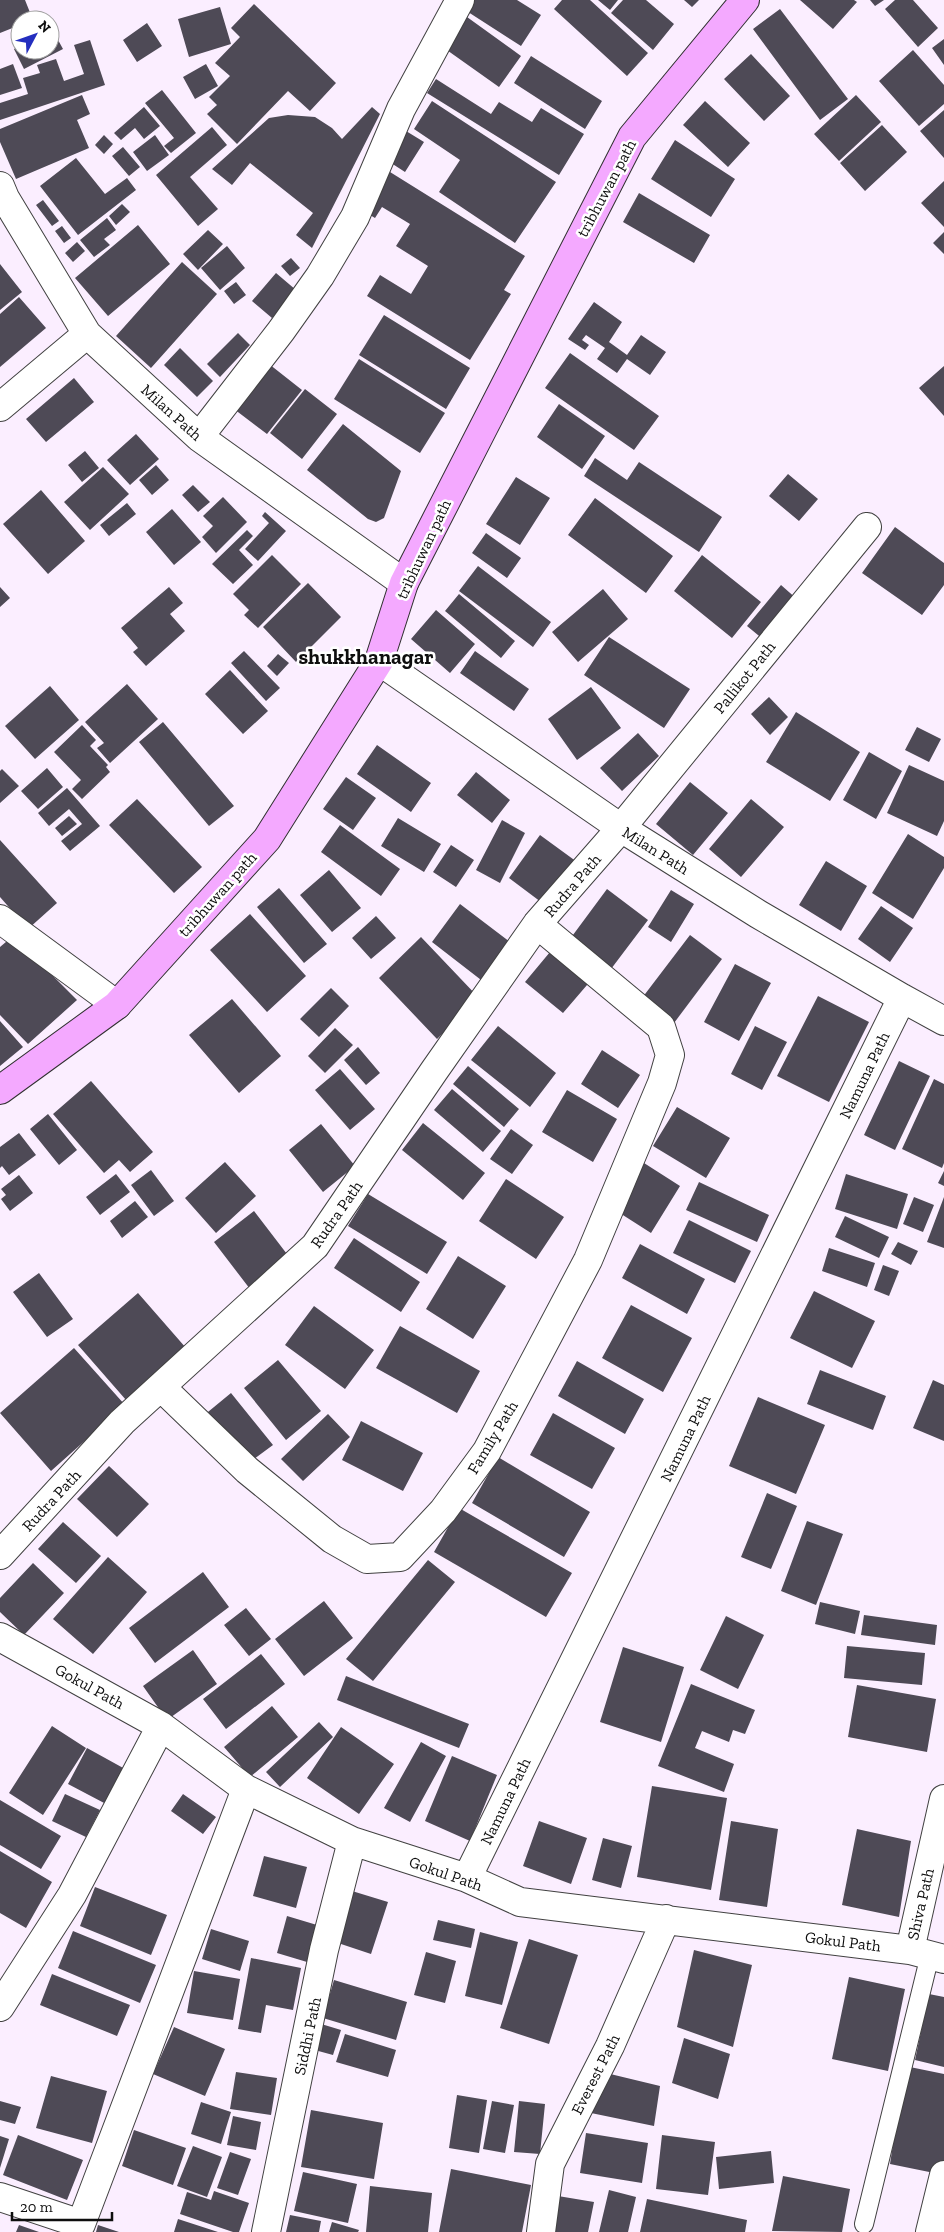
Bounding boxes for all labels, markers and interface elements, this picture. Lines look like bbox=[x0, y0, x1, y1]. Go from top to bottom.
north arrow bbox=[10, 10, 60, 60]
text: N bbox=[35, 17, 55, 37]
street label: tribhuwan path bbox=[573, 136, 640, 240]
street label: Milan Path bbox=[137, 380, 206, 445]
street label: tribhuwan path bbox=[392, 496, 455, 602]
street label: Pallikot Path bbox=[710, 637, 779, 717]
district label: shukkhanagar bbox=[298, 644, 434, 669]
street label: Milan Path bbox=[619, 822, 693, 878]
street label: tribhuwan path bbox=[174, 848, 260, 941]
street label: Rudra Path bbox=[540, 850, 605, 921]
street label: Namuna Path bbox=[835, 1029, 894, 1122]
street label: Rudra Path bbox=[306, 1177, 366, 1251]
street label: Namuna Path bbox=[656, 1392, 715, 1485]
street label: Family Path bbox=[463, 1397, 522, 1477]
street label: Rudra Path bbox=[18, 1466, 85, 1535]
street label: Gokul Path bbox=[52, 1660, 128, 1713]
street label: Namuna Path bbox=[476, 1755, 535, 1848]
street label: Gokul Path bbox=[407, 1852, 485, 1895]
street label: Shiva Path bbox=[903, 1866, 938, 1942]
street label: Gokul Path bbox=[804, 1927, 882, 1956]
street label: Siddhi Path bbox=[290, 1995, 325, 2077]
street label: Everest Path bbox=[567, 2031, 624, 2117]
scale bar bbox=[12, 2190, 112, 2222]
text: 20 m bbox=[20, 2198, 53, 2216]

